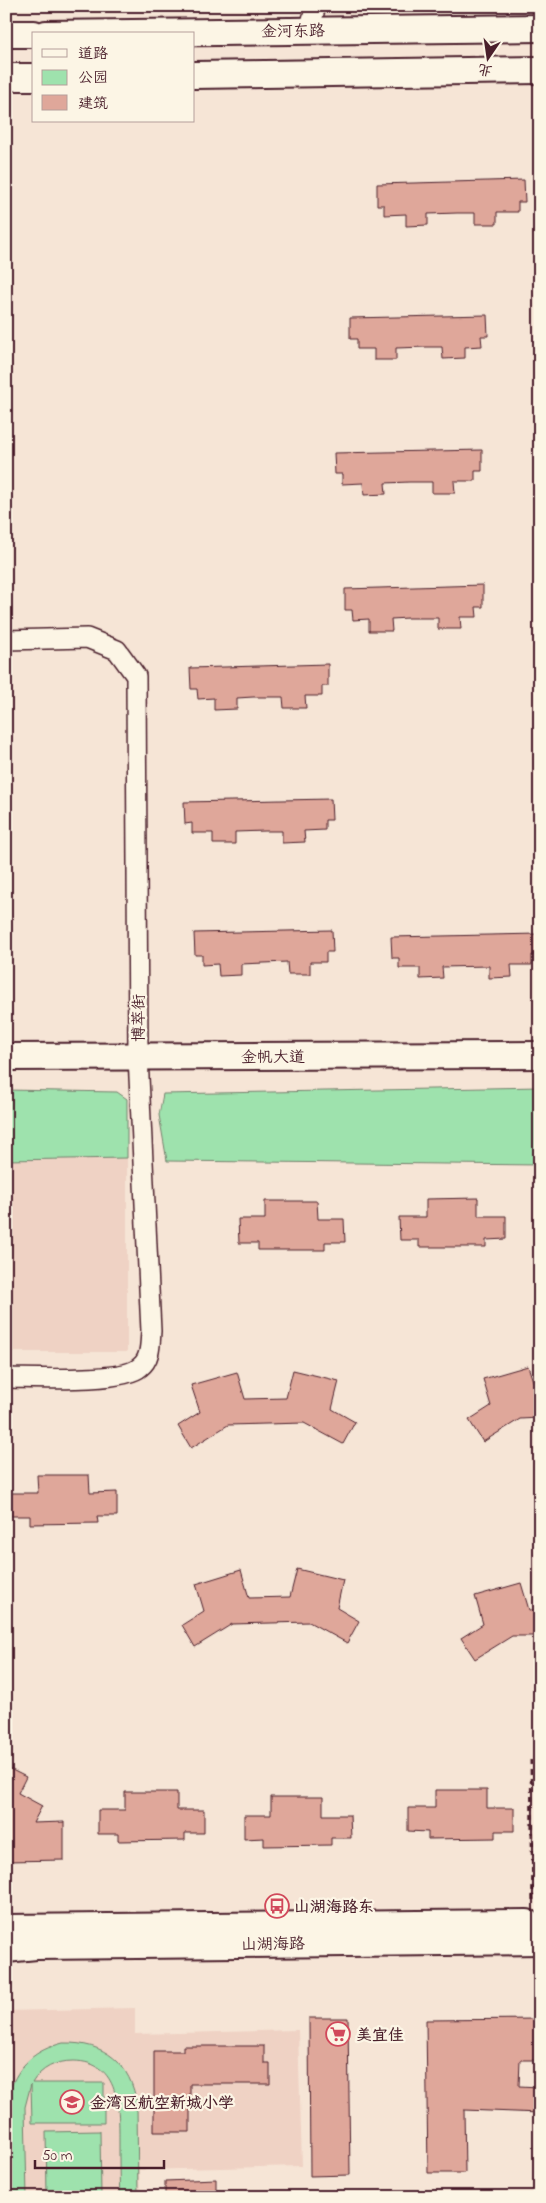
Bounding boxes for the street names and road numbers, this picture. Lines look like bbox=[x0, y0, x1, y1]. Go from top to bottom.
street label: 金河东路 bbox=[261, 19, 325, 45]
street label: 博萃街 bbox=[128, 994, 152, 1042]
street label: 金帆大道 bbox=[241, 1046, 305, 1070]
street label: 山湖海路 bbox=[241, 1932, 305, 1958]

